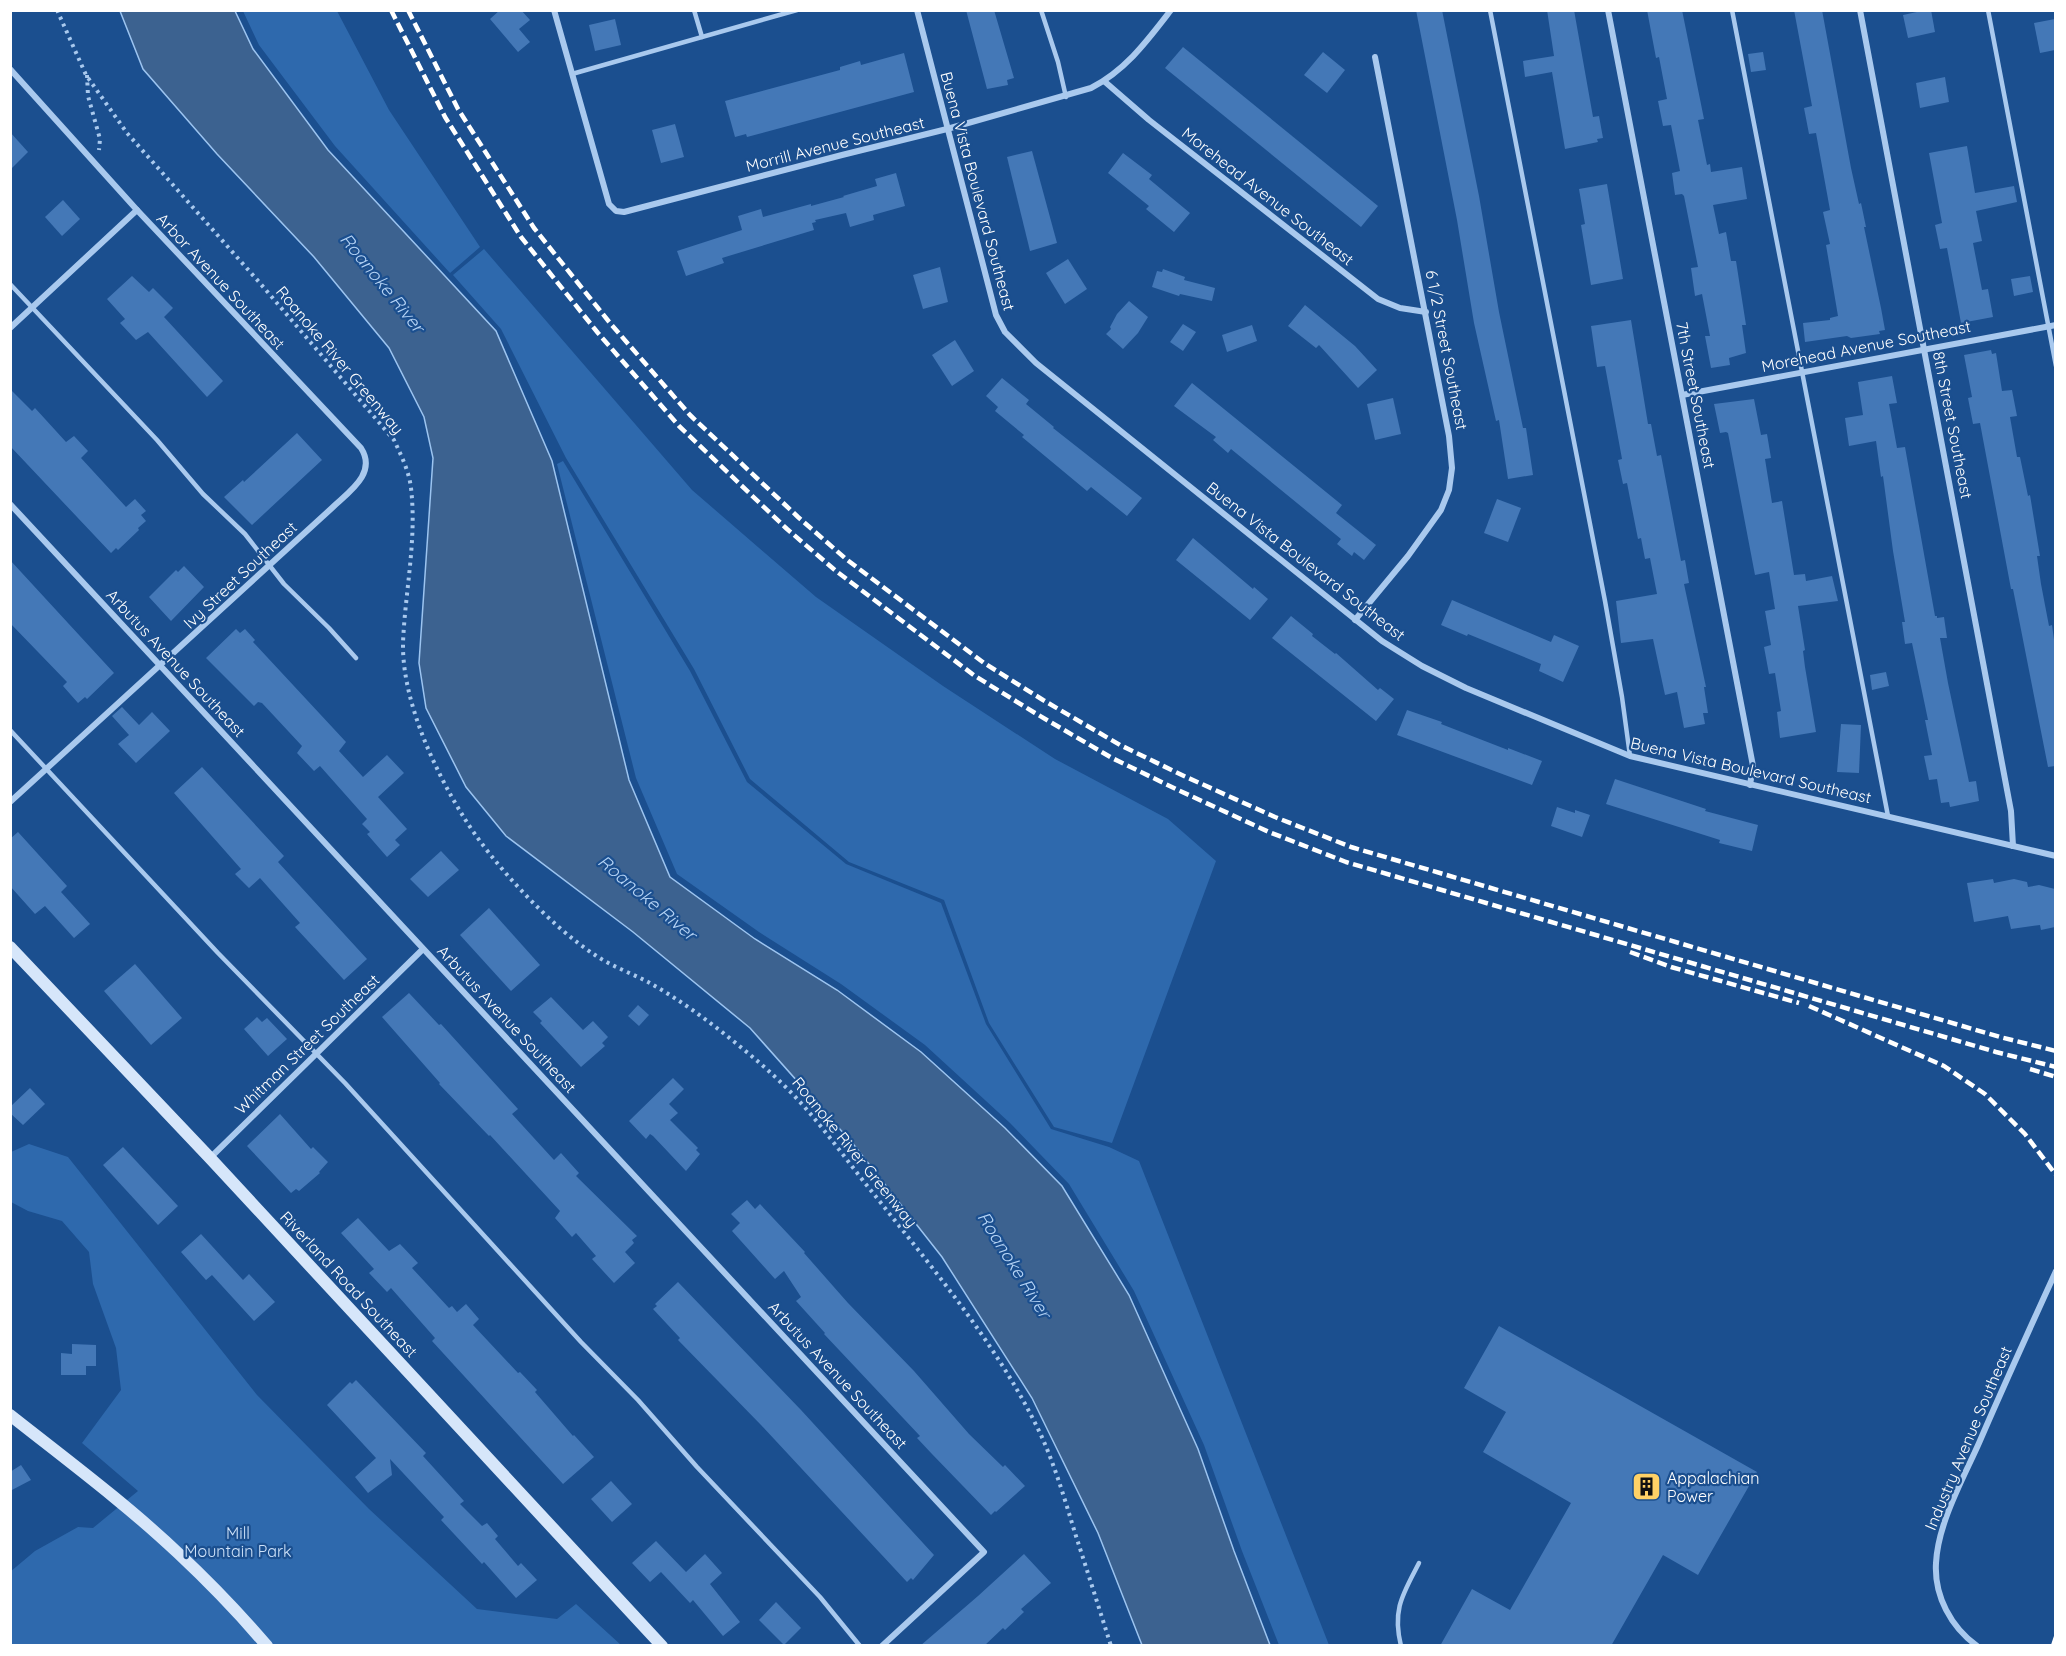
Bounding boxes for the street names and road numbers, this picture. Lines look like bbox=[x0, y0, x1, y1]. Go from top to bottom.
street label: Buena Vista Boulevard Southeast bbox=[936, 69, 1020, 313]
street label: Morrill Avenue Southeast bbox=[744, 112, 926, 176]
street label: Morehead Avenue Southeast bbox=[1178, 123, 1358, 269]
street label: Arbor Avenue Southeast bbox=[152, 209, 290, 353]
street label: 6 1/2 Street Southeast bbox=[1422, 268, 1472, 432]
street label: Roanoke River Greenway bbox=[272, 282, 408, 438]
street label: Morehead Avenue Southeast bbox=[1760, 316, 1972, 376]
street label: 7th Street Southeast bbox=[1672, 320, 1720, 470]
street label: 8th Street Southeast bbox=[1929, 350, 1977, 500]
street label: Buena Vista Boulevard Southeast bbox=[1203, 477, 1409, 645]
street label: Ivy Street Southeast bbox=[179, 517, 301, 633]
street label: Arbutus Avenue Southeast bbox=[102, 585, 250, 741]
street label: Buena Vista Boulevard Southeast bbox=[1629, 733, 1873, 807]
street label: Arbutus Avenue Southeast bbox=[433, 941, 581, 1097]
street label: Whitman Street Southeast bbox=[230, 970, 384, 1118]
street label: Roanoke River Greenway bbox=[788, 1073, 922, 1231]
street label: Riverland Road Southeast bbox=[276, 1207, 422, 1361]
street label: Arbutus Avenue Southeast bbox=[764, 1297, 912, 1453]
street label: Industry Avenue Southeast bbox=[1920, 1343, 2016, 1533]

